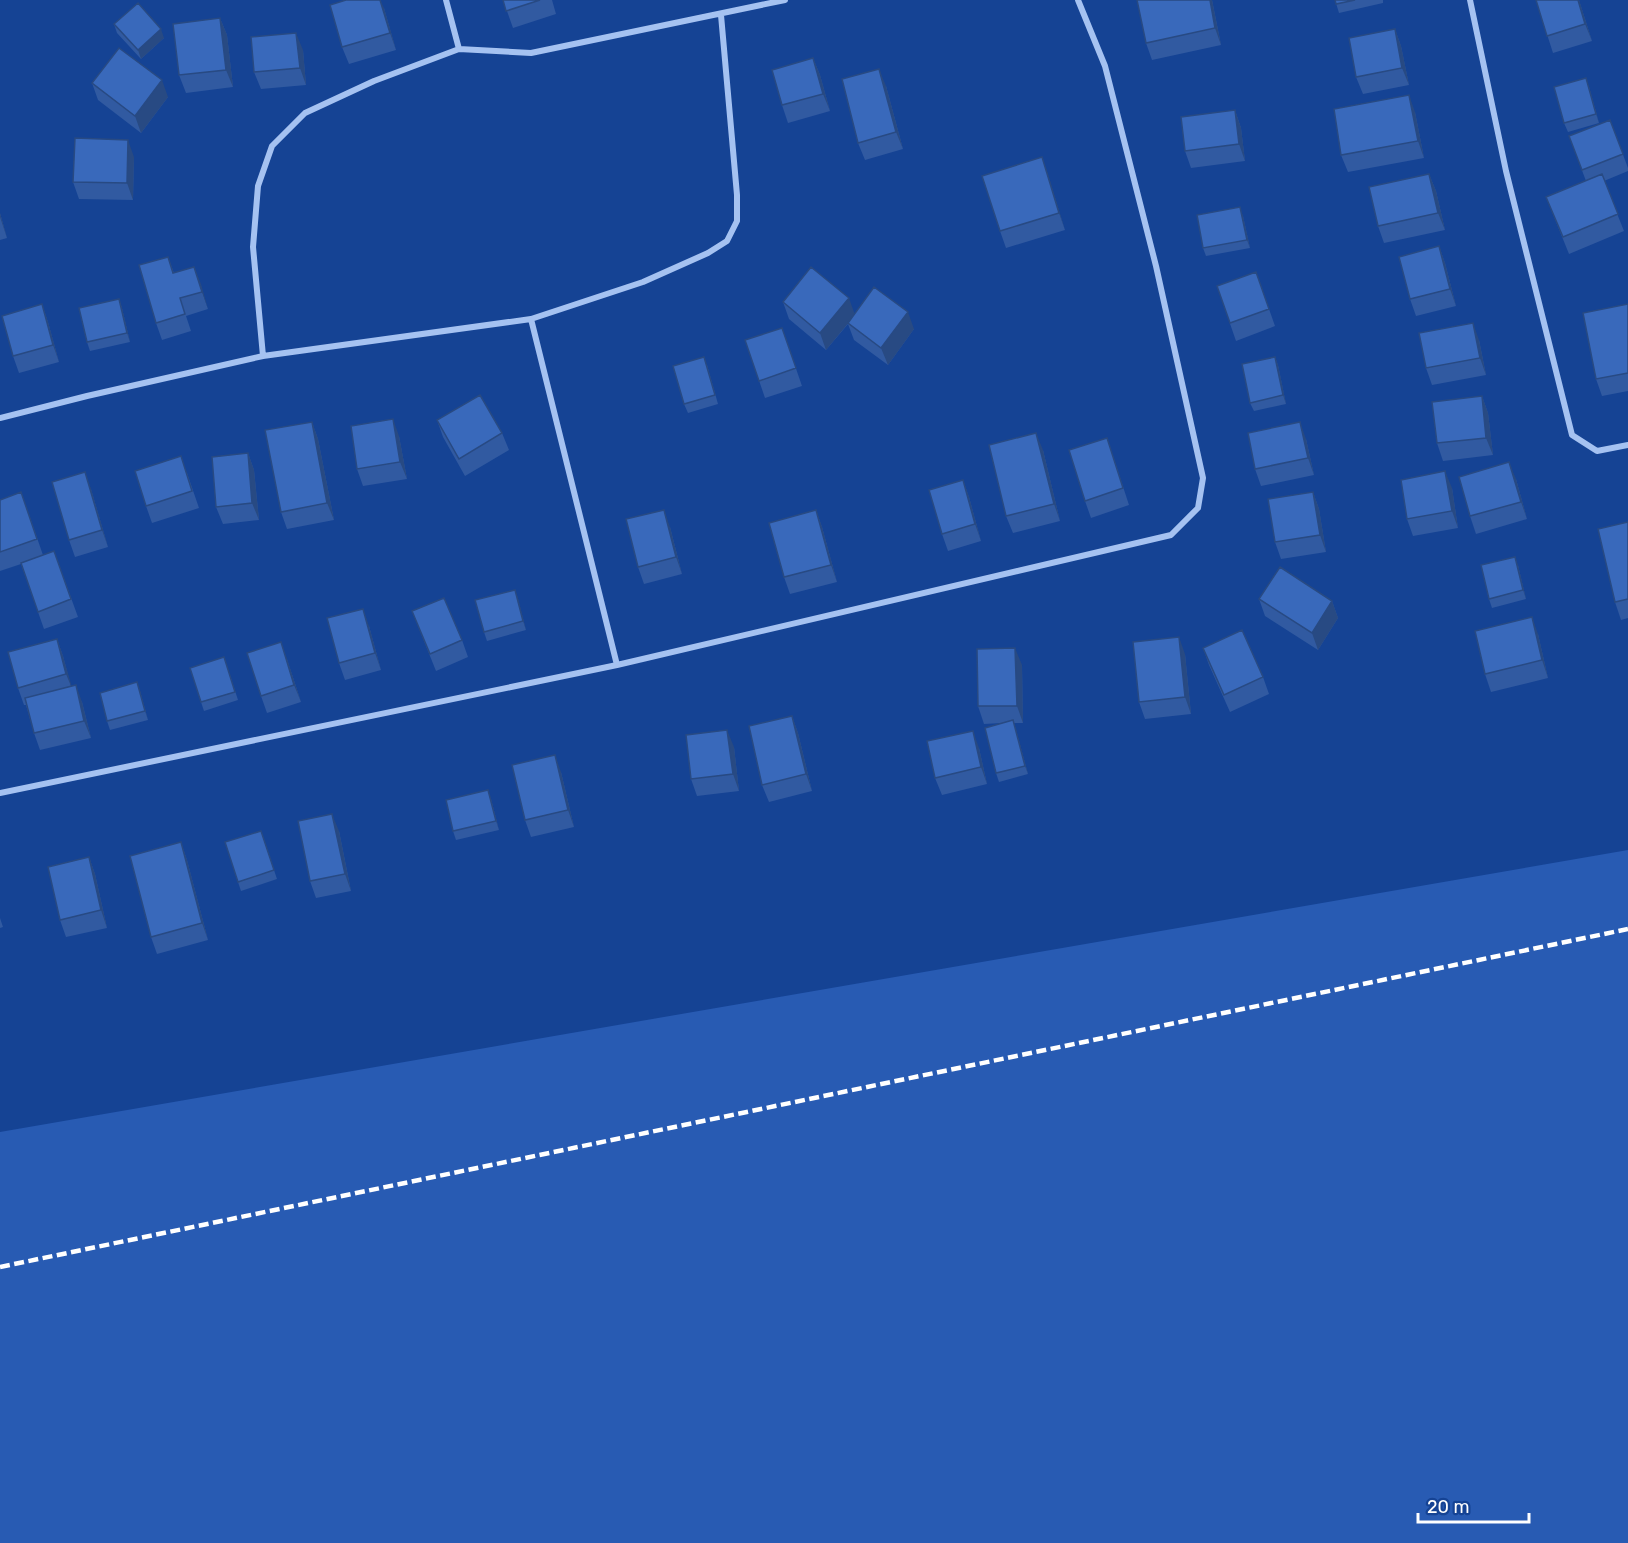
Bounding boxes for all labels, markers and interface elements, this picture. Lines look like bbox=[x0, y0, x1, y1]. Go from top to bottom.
scale bar bbox=[1418, 1486, 1529, 1524]
text: 20 m bbox=[1427, 1496, 1469, 1518]

